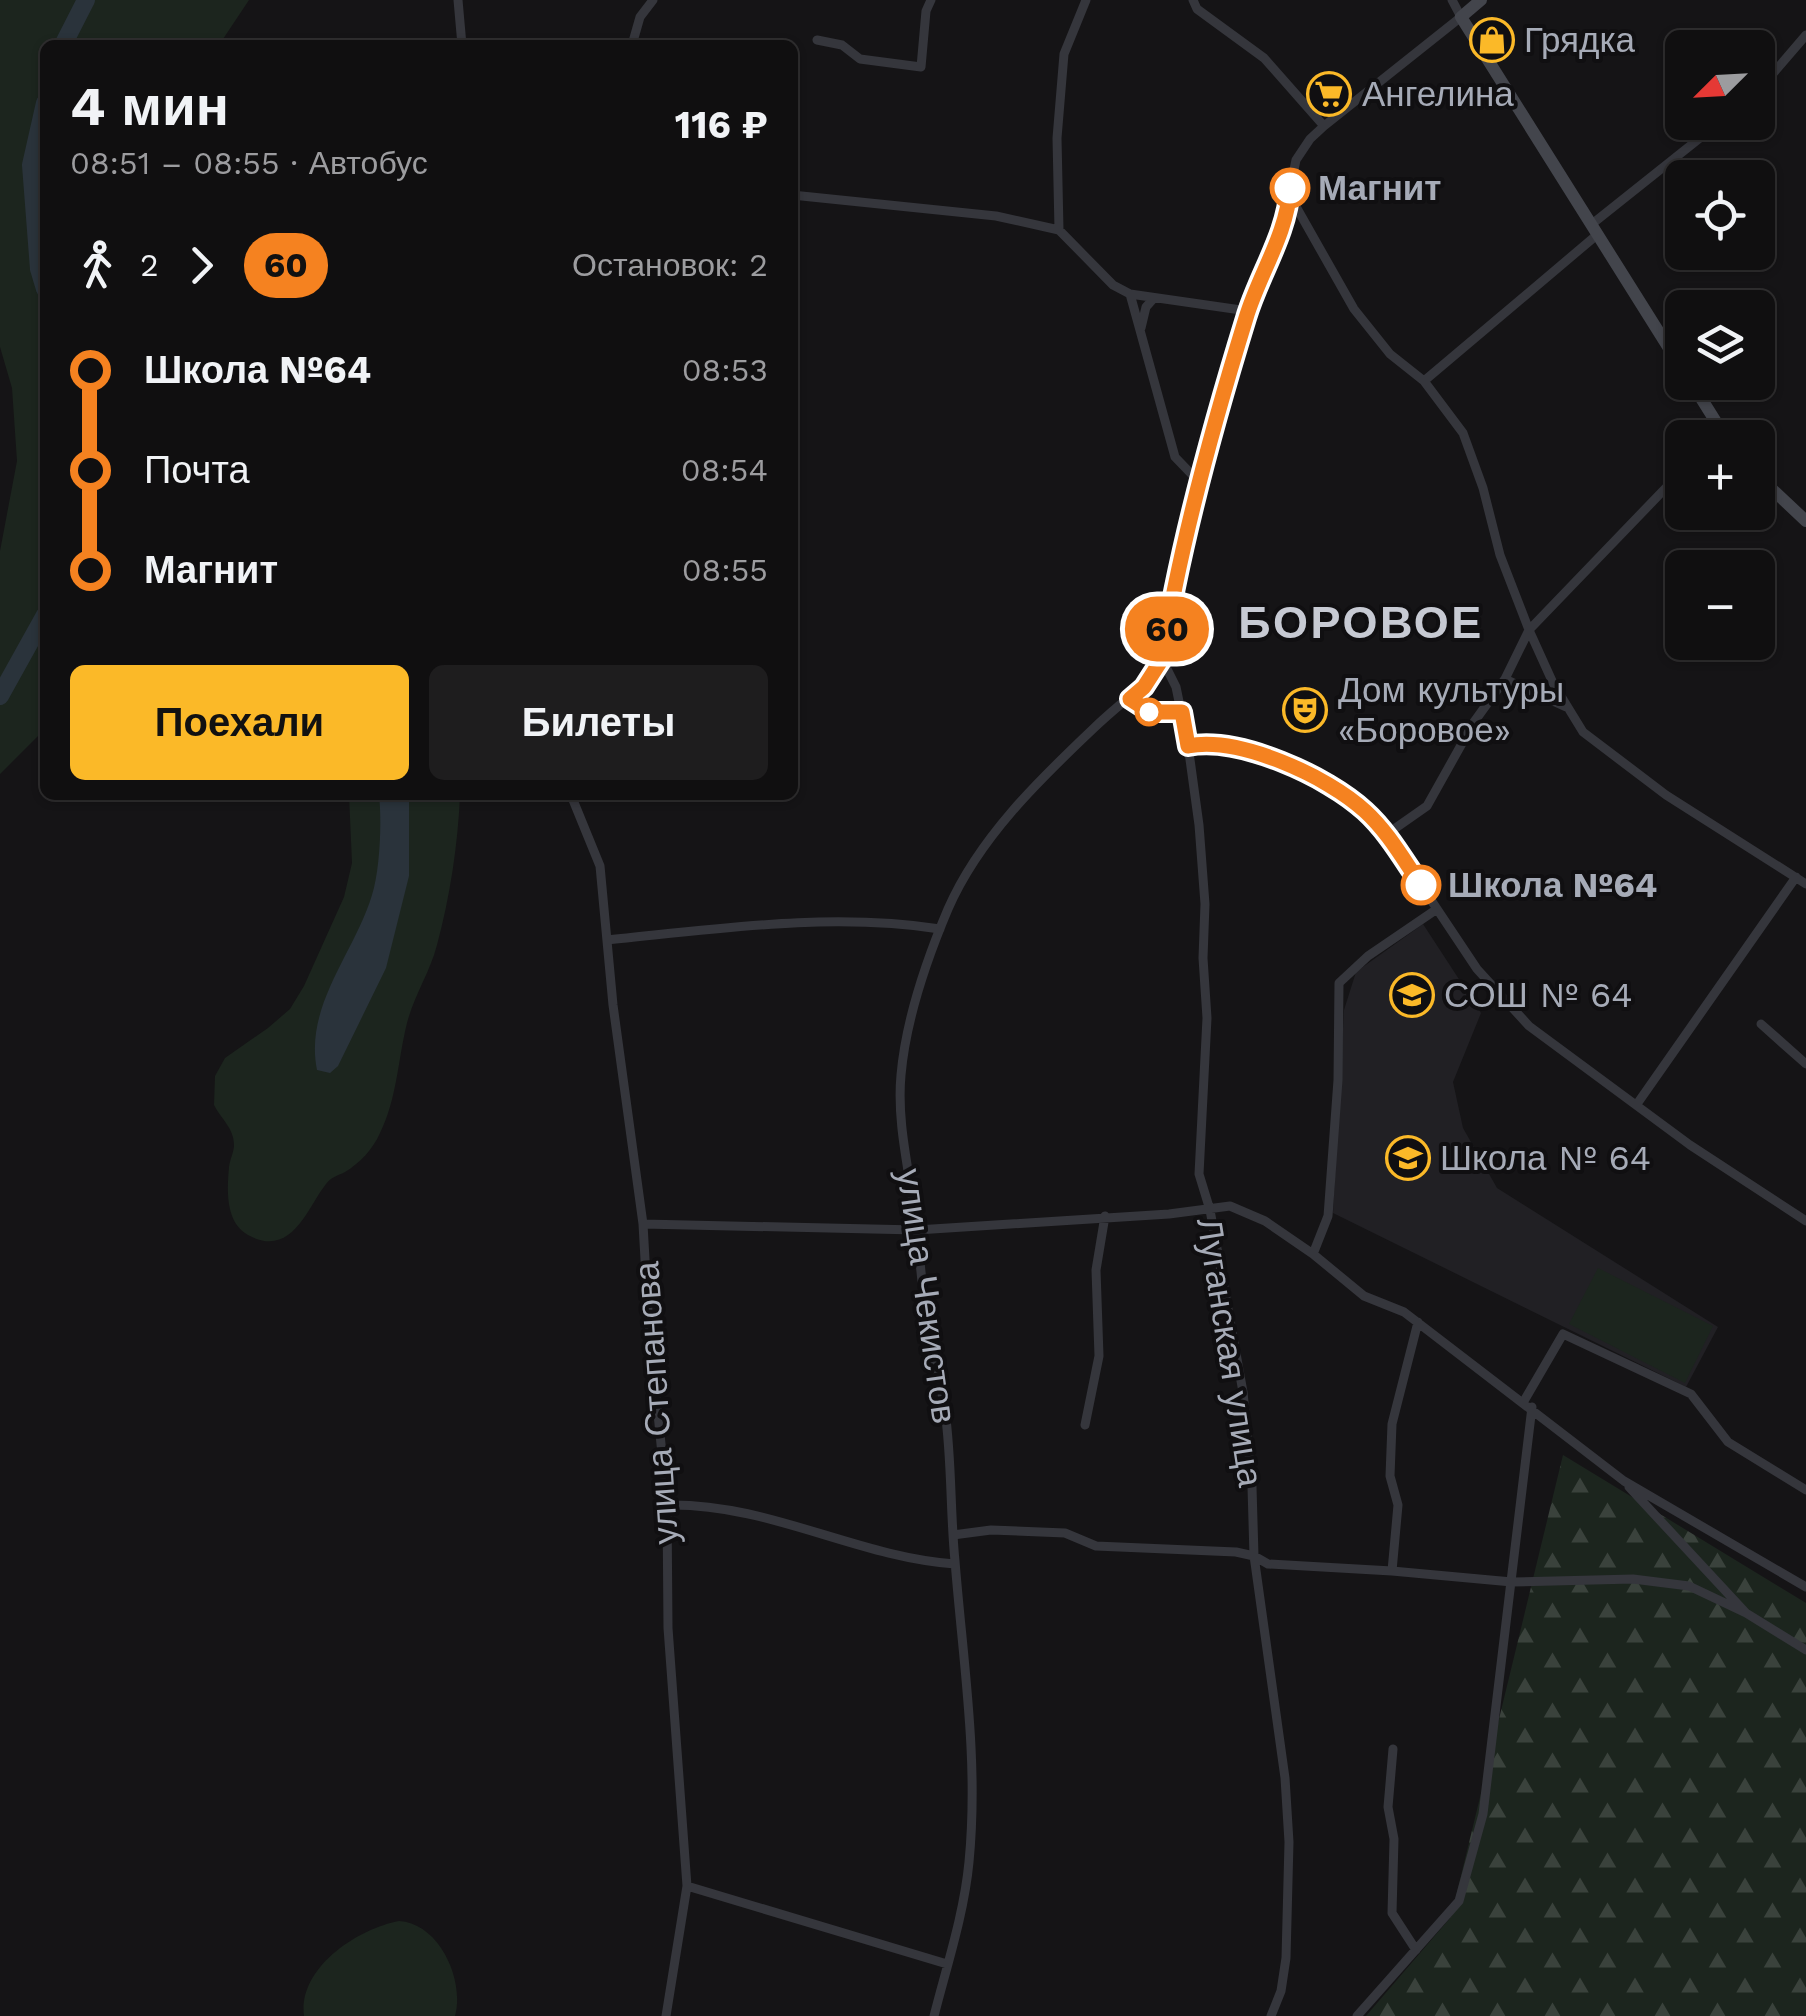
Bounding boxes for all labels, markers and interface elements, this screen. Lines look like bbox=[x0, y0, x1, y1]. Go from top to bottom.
shop icon: Грядка bbox=[1469, 17, 1515, 63]
place label: Грядка bbox=[1524, 19, 1636, 61]
north arrow bbox=[1665, 30, 1775, 140]
map controls bbox=[1665, 30, 1775, 660]
supermarket icon: Ангелина bbox=[1306, 71, 1352, 117]
place label: Ангелина bbox=[1362, 73, 1514, 115]
text: 4 мин bbox=[70, 74, 229, 138]
text: 116 ₽ bbox=[675, 103, 768, 147]
text: 08:51 – 08:55 · Автобус bbox=[70, 144, 428, 182]
button: locate bbox=[1665, 160, 1775, 270]
place label: Магнит bbox=[1318, 167, 1441, 209]
marker: Магнит bbox=[1271, 169, 1309, 207]
icon: walk bbox=[70, 238, 125, 293]
icon: forward bbox=[174, 238, 229, 293]
text: 60 bbox=[264, 244, 308, 286]
text: 2 bbox=[140, 246, 159, 284]
text: Остановок: 2 bbox=[572, 246, 768, 284]
button: layers bbox=[1665, 290, 1775, 400]
text: Школа №64 bbox=[144, 348, 371, 392]
text: 08:53 bbox=[682, 351, 768, 389]
button: + bbox=[1665, 420, 1775, 530]
text: Почта bbox=[144, 448, 250, 492]
text: 08:54 bbox=[681, 451, 768, 489]
text: Магнит bbox=[144, 548, 278, 592]
button: − bbox=[1665, 550, 1775, 660]
text: 08:55 bbox=[682, 551, 768, 589]
line badge: 60 bbox=[1122, 596, 1212, 662]
district label: БОРОВОЕ bbox=[1238, 596, 1484, 649]
text: 60 bbox=[1145, 608, 1189, 650]
button: Поехали bbox=[70, 665, 409, 780]
button: Билеты bbox=[429, 665, 768, 780]
place label: Дом культуры «Боровое» bbox=[1338, 669, 1564, 751]
theatre icon: Дом культуры «Боровое» bbox=[1282, 687, 1328, 733]
unlabelled marker bbox=[1136, 699, 1162, 725]
place label: Школа №64 bbox=[1448, 864, 1657, 906]
marker: Школа №64 bbox=[1402, 866, 1440, 904]
school or university icon: СОШ № 64 bbox=[1389, 972, 1435, 1018]
place label: СОШ № 64 bbox=[1444, 974, 1633, 1016]
school or university icon: Школа № 64 bbox=[1385, 1135, 1431, 1181]
place label: Школа № 64 bbox=[1440, 1137, 1651, 1179]
street label: улица Чекистов bbox=[888, 1166, 966, 1426]
street label: Луганская улица bbox=[1188, 1214, 1272, 1490]
street label: улица Степанова bbox=[625, 1260, 687, 1546]

